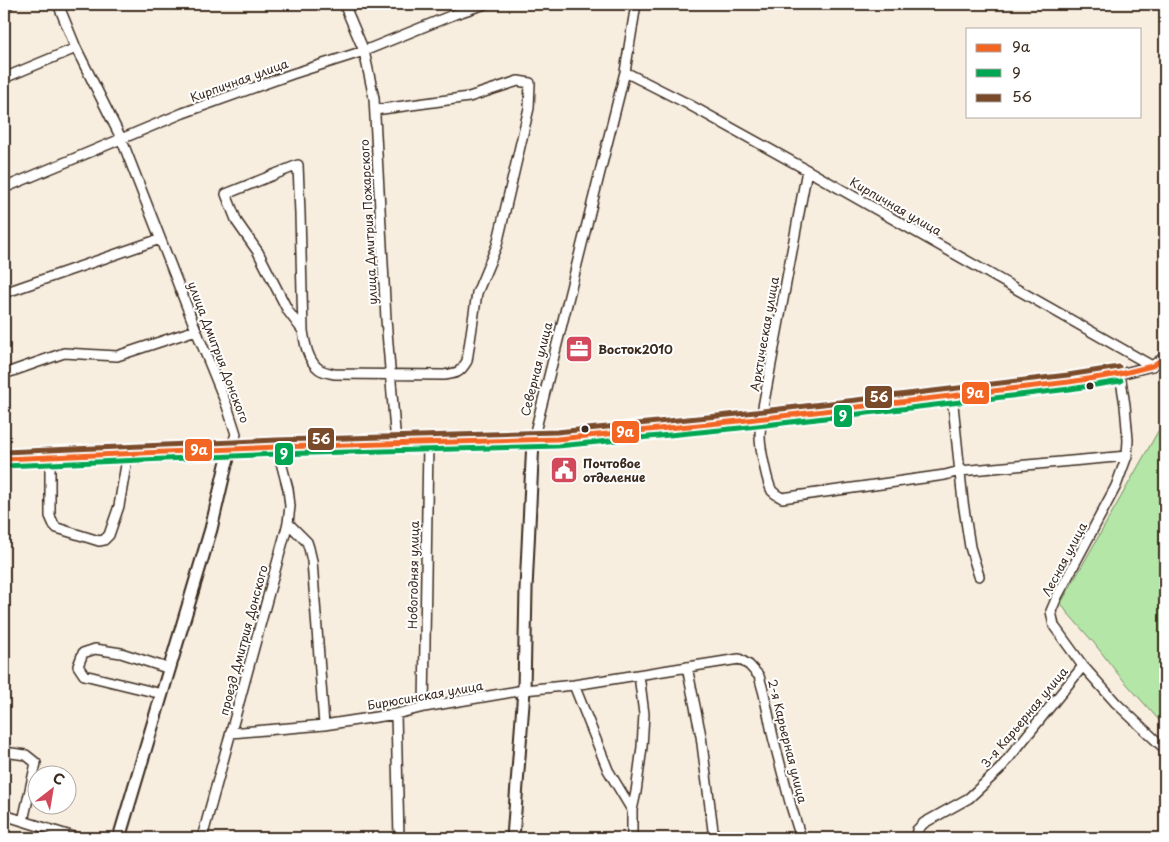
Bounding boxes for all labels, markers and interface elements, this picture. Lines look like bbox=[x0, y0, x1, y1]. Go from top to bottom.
legend bbox=[966, 28, 1142, 118]
text: 9а bbox=[1012, 34, 1031, 57]
street label: Кирпичная улица bbox=[187, 54, 291, 106]
text: 9 bbox=[1012, 60, 1021, 83]
text: 56 bbox=[1012, 84, 1032, 107]
street label: улица Дмитрия Пожарского bbox=[355, 139, 381, 305]
street label: Кирпичная улица bbox=[847, 172, 946, 240]
street label: Арктическая улица bbox=[745, 275, 783, 393]
street label: улица Дмитрия Донского bbox=[184, 279, 254, 426]
street label: Северная улица bbox=[516, 320, 557, 418]
office icon: Восток2010 bbox=[564, 334, 594, 364]
place label: Восток2010 bbox=[598, 340, 673, 358]
line badge: 9а bbox=[961, 381, 990, 405]
unlabelled marker bbox=[1085, 381, 1095, 391]
text: 9а bbox=[966, 382, 984, 403]
line badge: 56 bbox=[864, 385, 893, 409]
text: 56 bbox=[870, 386, 889, 407]
line badge: 9 bbox=[833, 404, 853, 428]
text: 9 bbox=[839, 405, 847, 426]
line badge: 9а bbox=[611, 420, 640, 444]
text: 9а bbox=[616, 421, 634, 442]
unlabelled marker bbox=[580, 424, 590, 434]
line badge: 56 bbox=[307, 427, 335, 451]
text: 56 bbox=[312, 428, 331, 449]
line badge: 9а bbox=[184, 438, 213, 462]
text: 9а bbox=[190, 439, 208, 460]
line badge: 9 bbox=[274, 442, 294, 466]
text: 9 bbox=[280, 443, 288, 464]
place label: Почтовое отделение bbox=[583, 454, 646, 486]
public building icon: Почтовое отделение bbox=[549, 455, 579, 485]
street label: Лесная улица bbox=[1037, 518, 1091, 599]
street label: Новогодняя улица bbox=[403, 520, 423, 629]
street label: проезд Дмитрия Донского bbox=[214, 563, 272, 717]
street label: 3-я Карьерная улица bbox=[976, 662, 1072, 771]
street label: Бирюсинская улица bbox=[366, 676, 485, 714]
street label: 2-я Карьерная улица bbox=[764, 677, 812, 805]
north arrow bbox=[28, 764, 78, 814]
text: С bbox=[49, 767, 69, 790]

